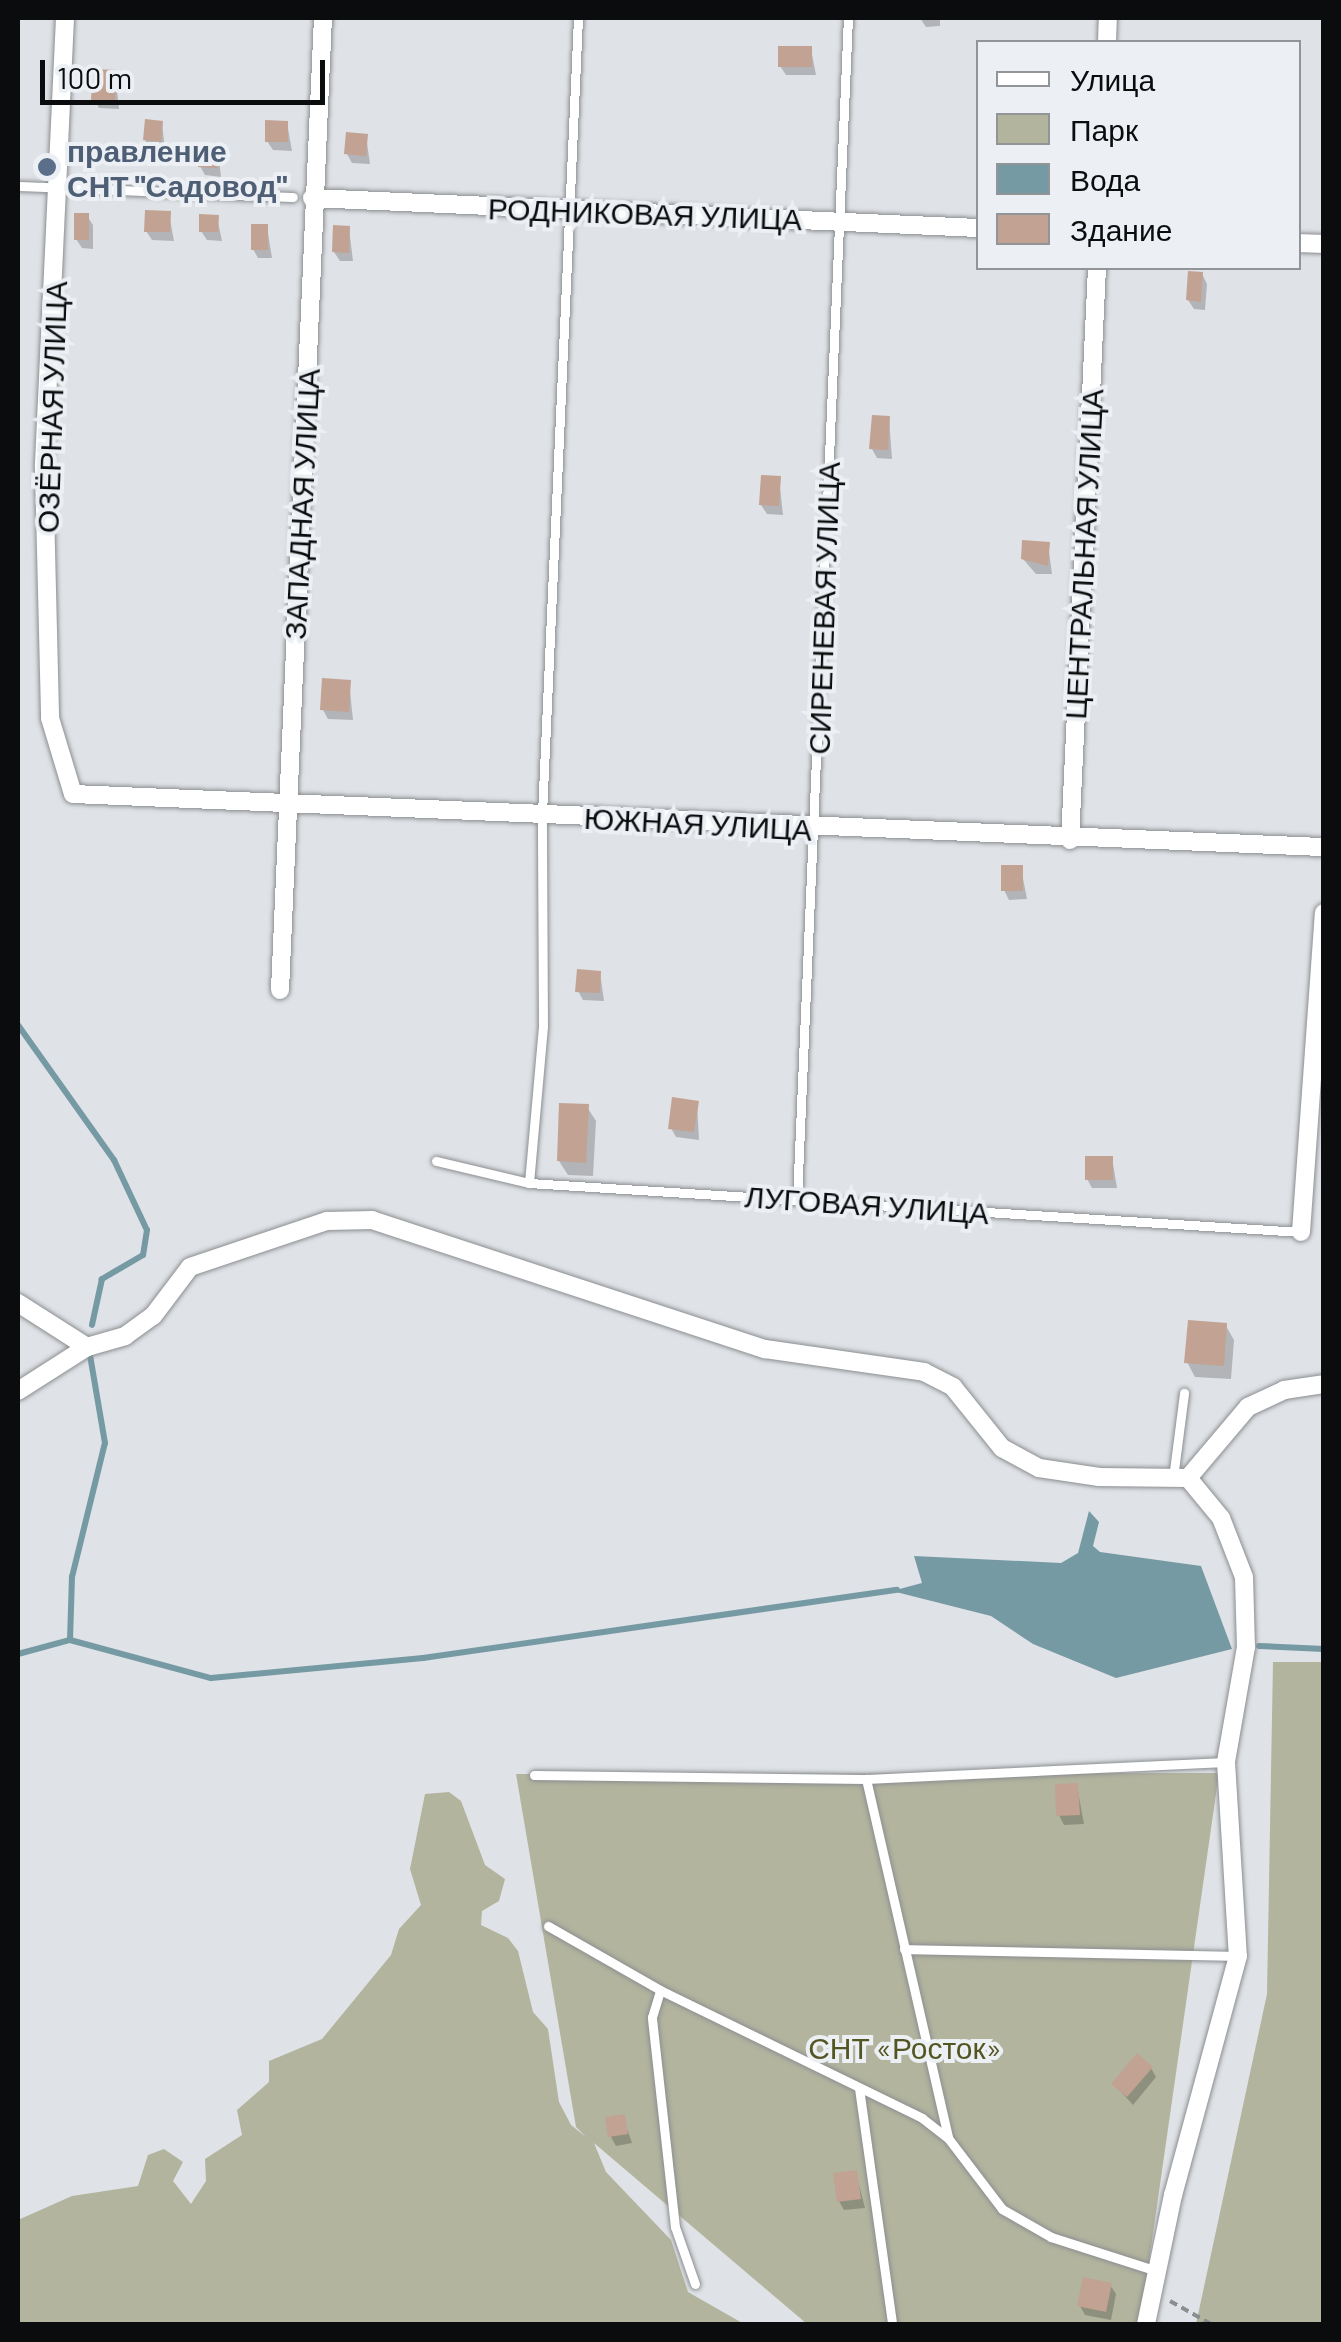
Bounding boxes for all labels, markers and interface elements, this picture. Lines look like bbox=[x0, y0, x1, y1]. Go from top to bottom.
scale bar bbox=[45, 40, 330, 102]
legend bbox=[976, 40, 1301, 270]
text: 100 m bbox=[57, 59, 132, 95]
text: Улица bbox=[1070, 61, 1155, 97]
text: Парк bbox=[1070, 111, 1138, 147]
place label: правление СНТ "Садовод" bbox=[67, 132, 287, 202]
marker: правление СНТ "Садовод" bbox=[36, 156, 58, 178]
text: Вода bbox=[1070, 161, 1140, 197]
street label: РОДНИКОВАЯ УЛИЦА bbox=[487, 190, 803, 236]
text: Здание bbox=[1070, 211, 1172, 247]
street label: ОЗЁРНАЯ УЛИЦА bbox=[29, 280, 73, 534]
street label: ЗАПАДНАЯ УЛИЦА bbox=[276, 367, 326, 641]
street label: ЦЕНТРАЛЬНАЯ УЛИЦА bbox=[1056, 388, 1110, 720]
street label: СИРЕНЕВАЯ УЛИЦА bbox=[800, 461, 846, 755]
street label: ЮЖНАЯ УЛИЦА bbox=[583, 799, 813, 847]
street label: ЛУГОВАЯ УЛИЦА bbox=[744, 1178, 990, 1230]
park label: СНТ «Росток» bbox=[808, 2029, 1002, 2065]

